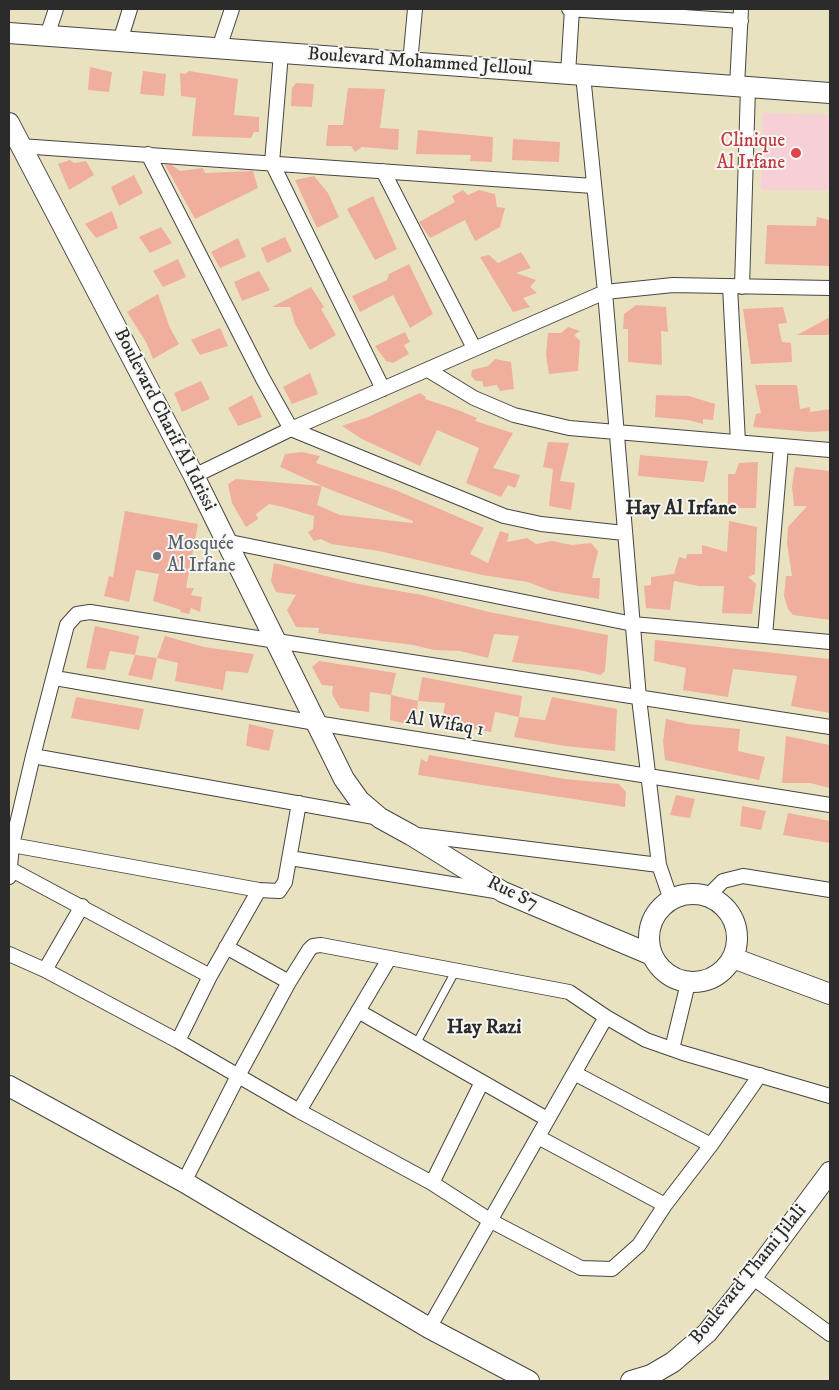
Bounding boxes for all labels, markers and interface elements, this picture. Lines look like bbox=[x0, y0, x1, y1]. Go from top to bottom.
street label: Boulevard Mohammed Jelloul bbox=[307, 44, 533, 82]
place label: Clinique Al Irfane bbox=[716, 131, 785, 175]
marker: Clinique Al Irfane bbox=[789, 146, 803, 160]
street label: Boulevard Charif Al Idrissi bbox=[108, 325, 220, 515]
district label: Hay Al Irfane bbox=[625, 498, 737, 522]
place label: Mosquée Al Irfane bbox=[167, 534, 236, 578]
marker: Mosquée Al Irfane bbox=[151, 550, 163, 562]
street label: Al Wifaq 1 bbox=[404, 708, 486, 742]
street label: Rue S7 bbox=[483, 872, 541, 916]
district label: Hay Razi bbox=[447, 1017, 521, 1041]
street label: Boulevard Thami Jilali bbox=[686, 1201, 812, 1349]

